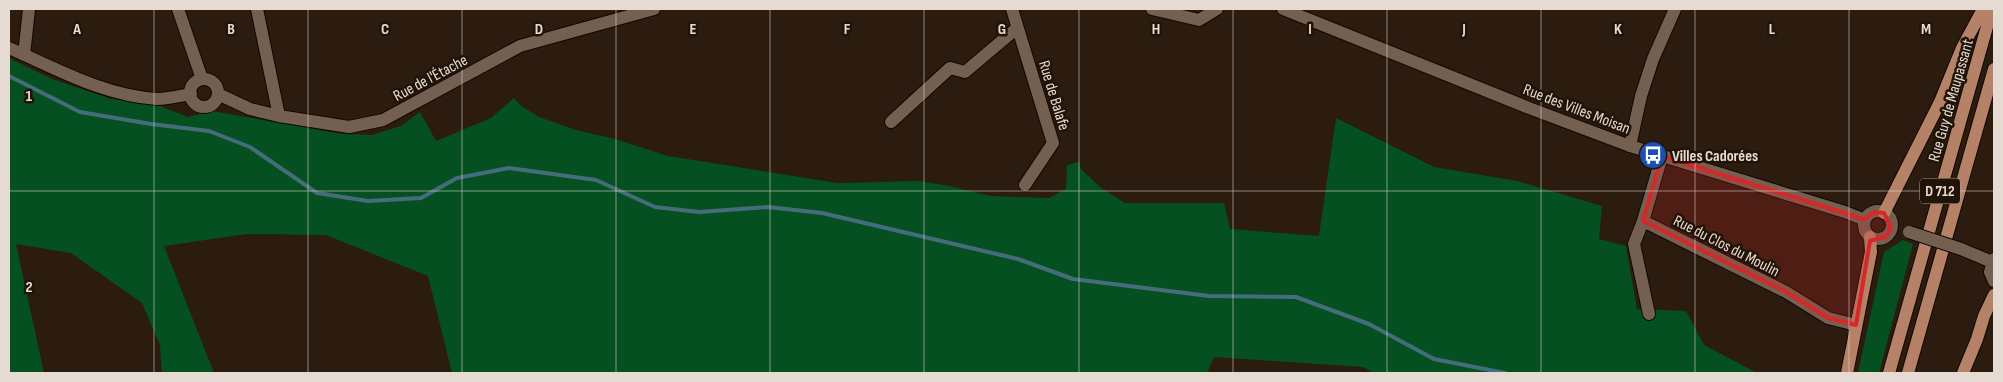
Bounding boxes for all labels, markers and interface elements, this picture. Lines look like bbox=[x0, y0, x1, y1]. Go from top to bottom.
text: A bbox=[72, 20, 81, 39]
text: B bbox=[227, 20, 235, 39]
text: C bbox=[381, 20, 389, 39]
text: D bbox=[535, 20, 543, 39]
text: E bbox=[690, 20, 697, 39]
text: F bbox=[844, 20, 851, 39]
text: G bbox=[998, 20, 1006, 39]
text: H bbox=[1152, 20, 1160, 39]
text: I bbox=[1308, 20, 1312, 39]
text: J bbox=[1461, 20, 1466, 39]
text: K bbox=[1614, 20, 1622, 39]
text: L bbox=[1769, 20, 1776, 39]
text: M bbox=[1921, 20, 1931, 39]
street label: Rue Guy de Maupassant bbox=[1925, 37, 1978, 164]
street label: Rue de l'Étache bbox=[390, 51, 471, 106]
street label: Rue de Balafe bbox=[1034, 58, 1073, 133]
street label: Rue des Villes Moisan bbox=[1520, 80, 1633, 139]
text: 1 bbox=[26, 87, 33, 106]
bus stop icon: Villes Cadorées bbox=[1638, 140, 1668, 170]
place label: Villes Cadorées bbox=[1672, 147, 1758, 166]
road number: D 712 bbox=[1920, 178, 1960, 204]
street label: Rue du Clos du Moulin bbox=[1670, 211, 1783, 281]
text: 2 bbox=[25, 278, 33, 297]

